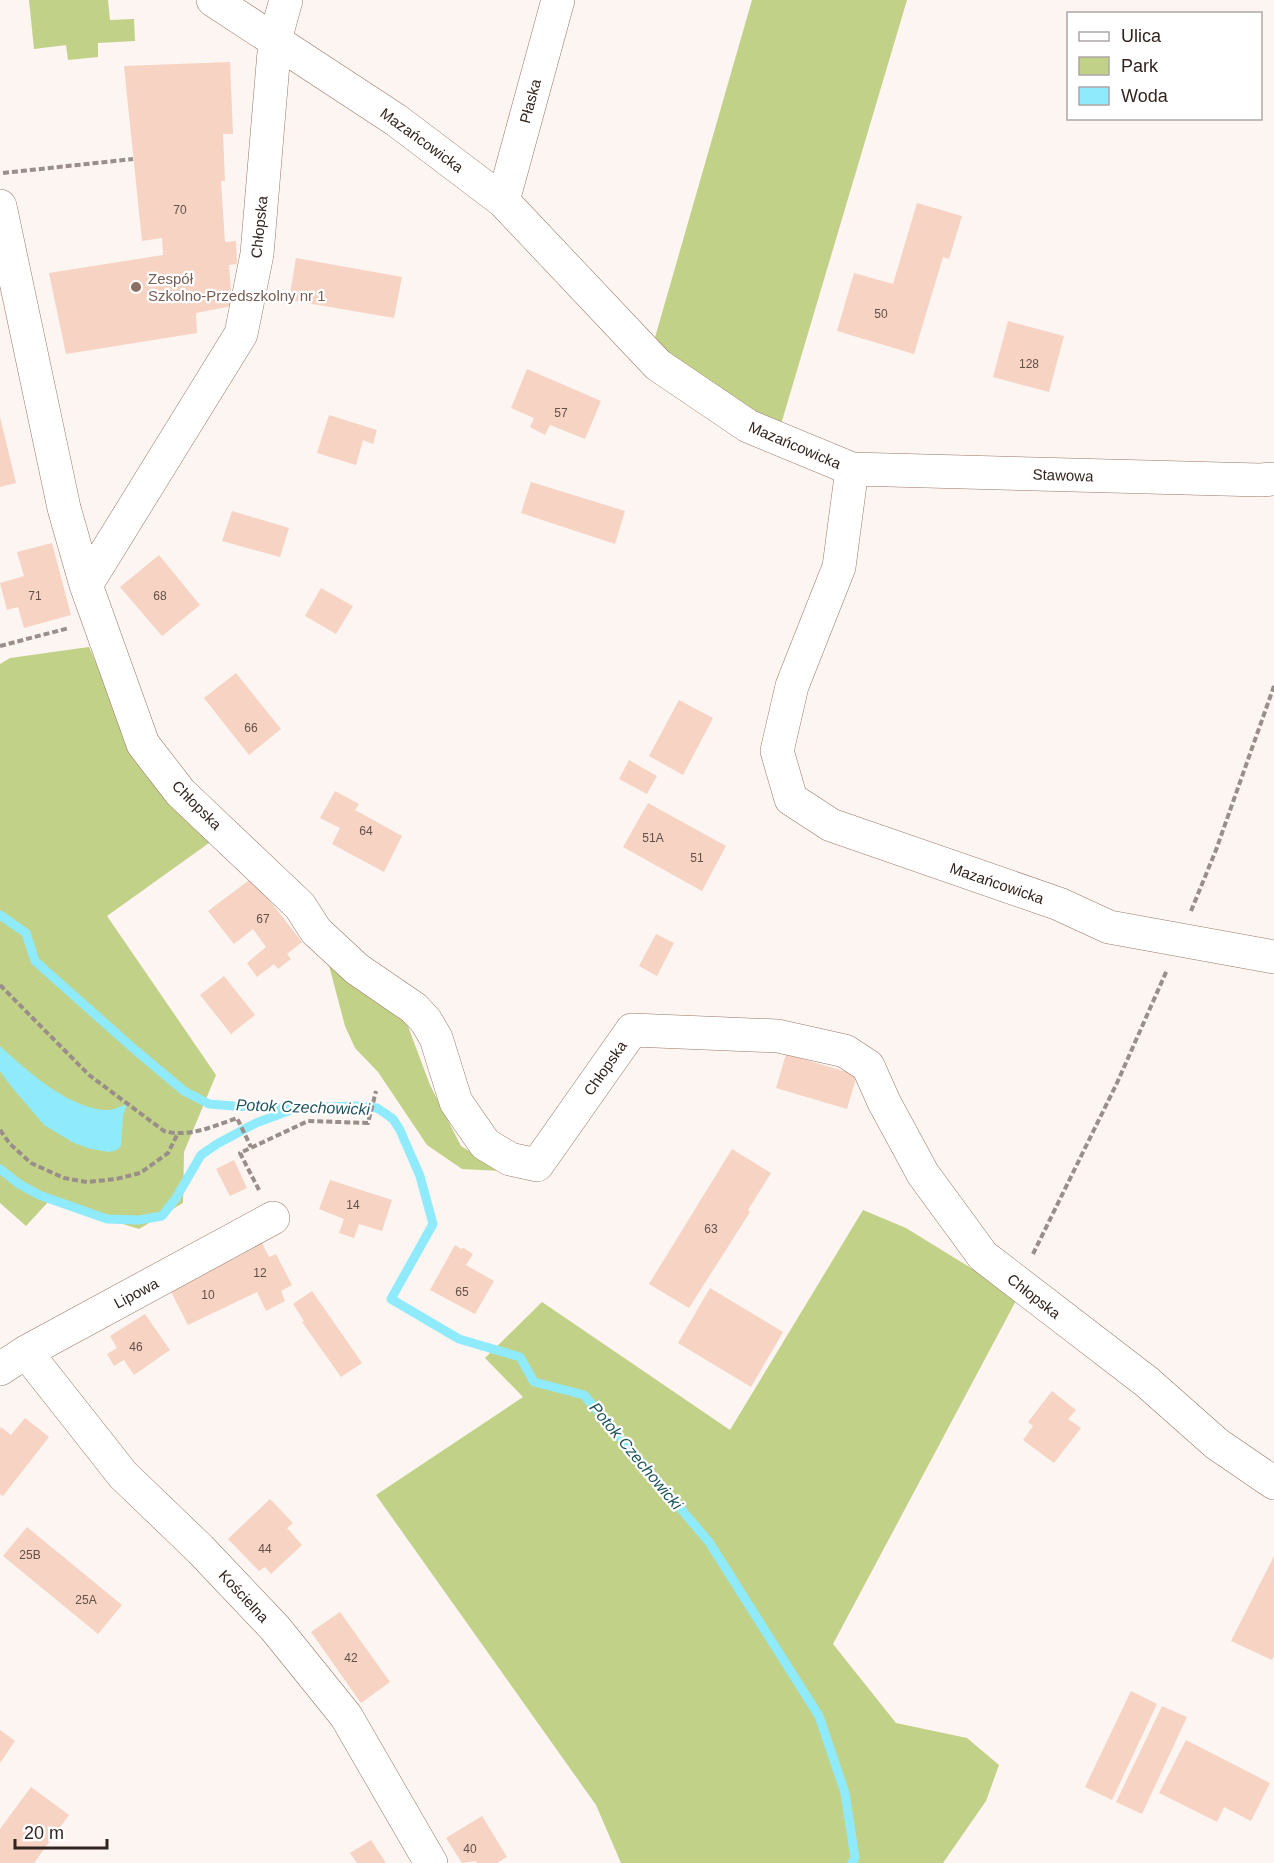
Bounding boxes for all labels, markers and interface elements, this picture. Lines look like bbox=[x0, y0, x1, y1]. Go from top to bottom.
legend bbox=[1067, 12, 1262, 120]
text: Ulica bbox=[1121, 26, 1162, 46]
text: Park bbox=[1121, 56, 1159, 76]
street label: Płaska bbox=[516, 76, 544, 125]
text: Woda bbox=[1121, 86, 1169, 106]
street label: Mazańcowicka bbox=[377, 104, 467, 176]
street label: Chłopska bbox=[247, 194, 271, 259]
house number: 70 bbox=[173, 203, 187, 217]
place label: Zespół Szkolno-Przedszkolny nr 1 bbox=[148, 270, 326, 304]
marker: Zespół Szkolno-Przedszkolny nr 1 bbox=[129, 280, 143, 294]
house number: 50 bbox=[874, 307, 888, 321]
house number: 128 bbox=[1019, 357, 1039, 371]
house number: 57 bbox=[554, 406, 568, 420]
street label: Mazańcowicka bbox=[746, 418, 844, 472]
street label: Stawowa bbox=[1032, 465, 1094, 485]
house number: 71 bbox=[28, 589, 42, 603]
house number: 68 bbox=[153, 589, 167, 603]
house number: 66 bbox=[244, 721, 258, 735]
street label: Chłopska bbox=[169, 777, 226, 834]
house number: 64 bbox=[359, 824, 373, 838]
house number: 51A bbox=[642, 831, 664, 845]
house number: 51 bbox=[690, 851, 704, 865]
street label: Mazańcowicka bbox=[948, 859, 1047, 907]
house number: 67 bbox=[256, 912, 270, 926]
street label: Chłopska bbox=[580, 1037, 630, 1098]
water label: Potok Czechowicki bbox=[236, 1096, 371, 1118]
house number: 14 bbox=[346, 1198, 360, 1212]
house number: 63 bbox=[704, 1222, 718, 1236]
house number: 12 bbox=[253, 1266, 267, 1280]
street label: Chłopska bbox=[1004, 1270, 1064, 1322]
street label: Lipowa bbox=[111, 1274, 162, 1312]
house number: 65 bbox=[455, 1285, 469, 1299]
house number: 10 bbox=[201, 1288, 215, 1302]
house number: 46 bbox=[129, 1340, 143, 1354]
water label: Potok Czechowicki bbox=[586, 1399, 686, 1513]
house number: 44 bbox=[258, 1542, 272, 1556]
house number: 25B bbox=[19, 1548, 41, 1562]
street label: Kościelna bbox=[216, 1566, 273, 1626]
house number: 25A bbox=[75, 1593, 97, 1607]
house number: 42 bbox=[344, 1651, 358, 1665]
scale bar bbox=[15, 1812, 106, 1850]
text: 20 m bbox=[24, 1823, 64, 1843]
house number: 40 bbox=[463, 1842, 477, 1856]

